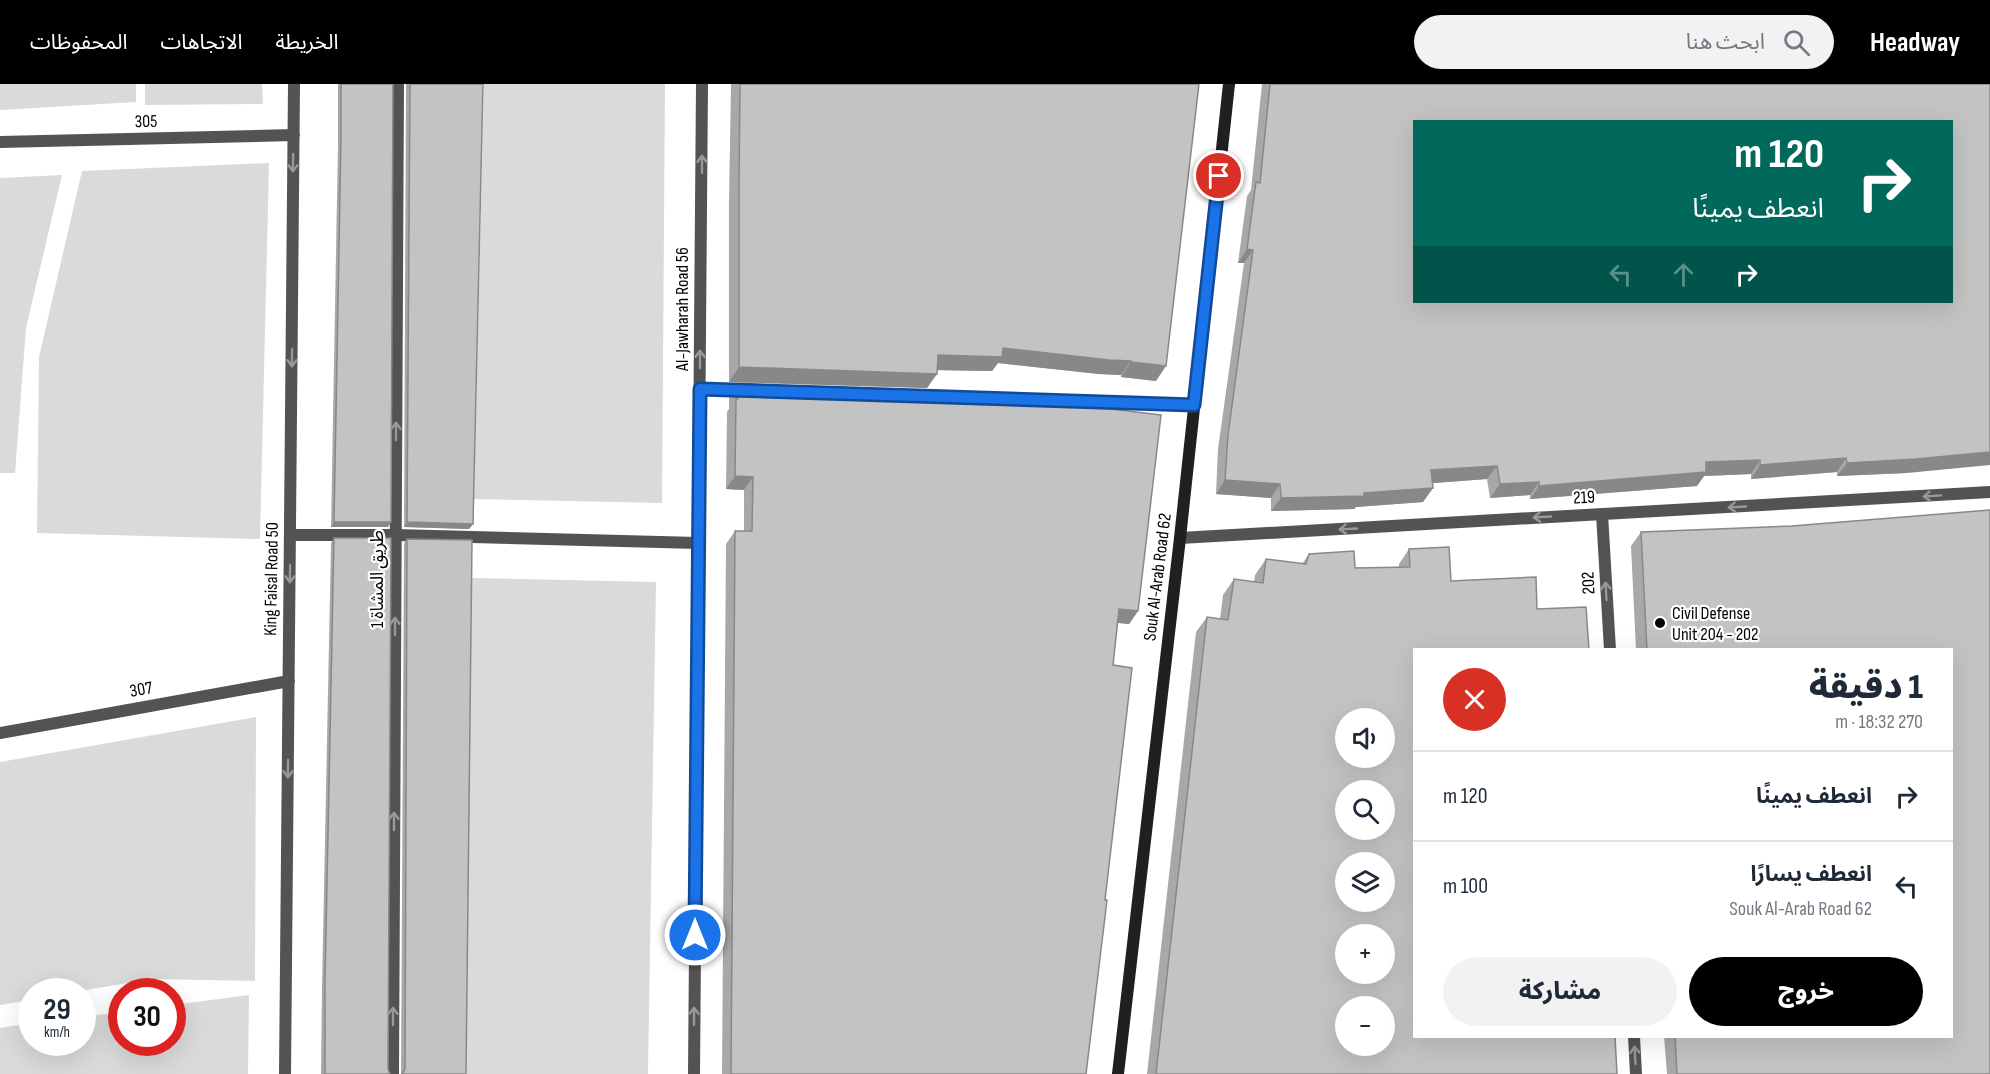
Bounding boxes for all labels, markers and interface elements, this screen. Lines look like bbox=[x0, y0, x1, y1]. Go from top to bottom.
search box bbox=[1414, 15, 1834, 69]
icon: search bbox=[1780, 26, 1813, 59]
text: Headway bbox=[1870, 26, 1960, 59]
text: ابحث هنا bbox=[1686, 29, 1765, 56]
text: المحفوظات bbox=[30, 30, 127, 55]
text: الاتجاهات bbox=[160, 30, 242, 55]
text: الخريطة bbox=[275, 30, 338, 55]
street label: 305 bbox=[134, 111, 158, 132]
text: 120 m bbox=[1734, 129, 1824, 180]
icon: right bbox=[1845, 144, 1923, 222]
pin bbox=[1193, 150, 1244, 201]
one-way arrow bbox=[287, 153, 299, 173]
one-way arrow bbox=[696, 154, 708, 174]
icon: arrive bbox=[1202, 159, 1235, 192]
text: انعطف يمينًا bbox=[1692, 193, 1824, 225]
street label: Al-Jawharah Road 56 bbox=[672, 247, 693, 372]
icon: left bbox=[1604, 258, 1637, 291]
icon: ahead bbox=[1667, 258, 1700, 291]
icon: right bbox=[1730, 258, 1763, 291]
one-way arrow bbox=[286, 348, 297, 368]
one-way arrow bbox=[694, 349, 706, 369]
one-way arrow bbox=[390, 421, 402, 441]
street label: 219 bbox=[1573, 486, 1595, 509]
one-way arrow bbox=[1922, 490, 1942, 501]
one-way arrow bbox=[1727, 502, 1747, 513]
street label: Souk Al-Arab Road 62 bbox=[1139, 512, 1176, 642]
one-way arrow bbox=[1533, 512, 1553, 523]
street label: King Faisal Road 50 bbox=[260, 522, 283, 636]
one-way arrow bbox=[1338, 523, 1358, 534]
street label: طريق المشاة 1 bbox=[367, 530, 388, 628]
one-way arrow bbox=[284, 564, 295, 584]
street label: 202 bbox=[1577, 571, 1600, 595]
one-way arrow bbox=[1601, 582, 1612, 602]
place label: Civil Defense Unit 204 - 202 bbox=[1672, 603, 1759, 645]
one-way arrow bbox=[389, 616, 401, 636]
marker: Civil Defense Unit 204 - 202 bbox=[1653, 616, 1667, 630]
text: 1 دقيقة bbox=[1809, 666, 1923, 709]
button: close bbox=[1443, 668, 1506, 731]
street label: 307 bbox=[128, 677, 155, 702]
map controls bbox=[1335, 708, 1395, 1056]
button: sound bbox=[1335, 708, 1395, 768]
text: 270 m · 18:32 bbox=[1835, 710, 1923, 734]
one-way arrow bbox=[282, 759, 294, 779]
button: search bbox=[1335, 780, 1395, 840]
icon: right bbox=[1890, 780, 1923, 813]
text: 120 m bbox=[1443, 783, 1487, 810]
text: انعطف يمينًا bbox=[1756, 783, 1872, 810]
one-way arrow bbox=[388, 811, 400, 831]
button: layers bbox=[1335, 852, 1395, 912]
text: انعطف يسارًا bbox=[1750, 861, 1872, 888]
icon: left bbox=[1890, 870, 1923, 903]
text: 100 m bbox=[1443, 873, 1488, 900]
text: Souk Al-Arab Road 62 bbox=[1729, 897, 1872, 921]
position arrow bbox=[663, 903, 727, 967]
button: + bbox=[1335, 924, 1395, 984]
button: مشاركة bbox=[1443, 957, 1677, 1026]
button: خروج bbox=[1689, 957, 1923, 1026]
speed limit sign: 30 bbox=[108, 978, 186, 1056]
text: 29 bbox=[43, 992, 71, 1028]
button: − bbox=[1335, 996, 1395, 1056]
one-way arrow bbox=[387, 1006, 399, 1026]
one-way arrow bbox=[688, 1006, 700, 1026]
text: km/h bbox=[44, 1023, 70, 1042]
one-way arrow bbox=[1629, 1046, 1640, 1066]

